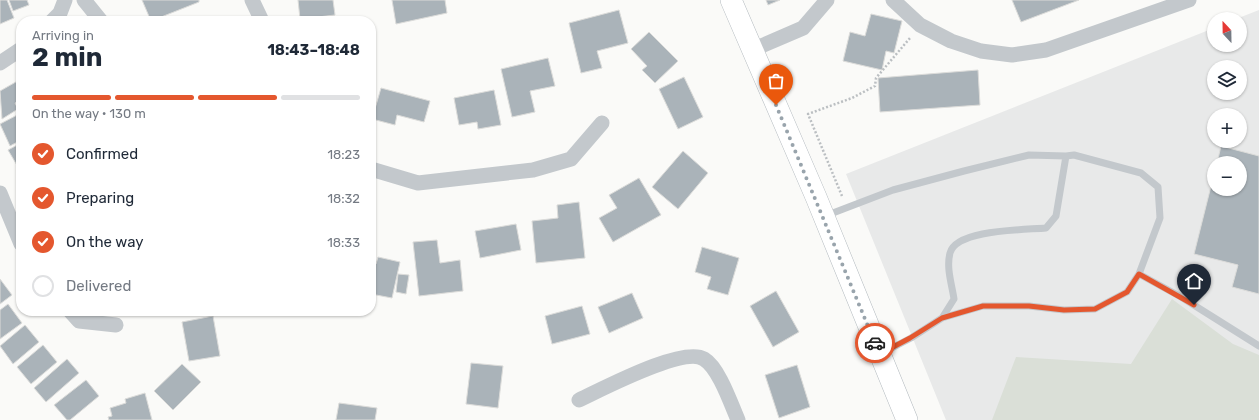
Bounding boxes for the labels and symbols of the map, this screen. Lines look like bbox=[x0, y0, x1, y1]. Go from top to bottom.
north arrow bbox=[1207, 12, 1247, 52]
pin bbox=[759, 64, 793, 105]
pin bbox=[1177, 264, 1211, 305]
courier bbox=[855, 323, 895, 363]

